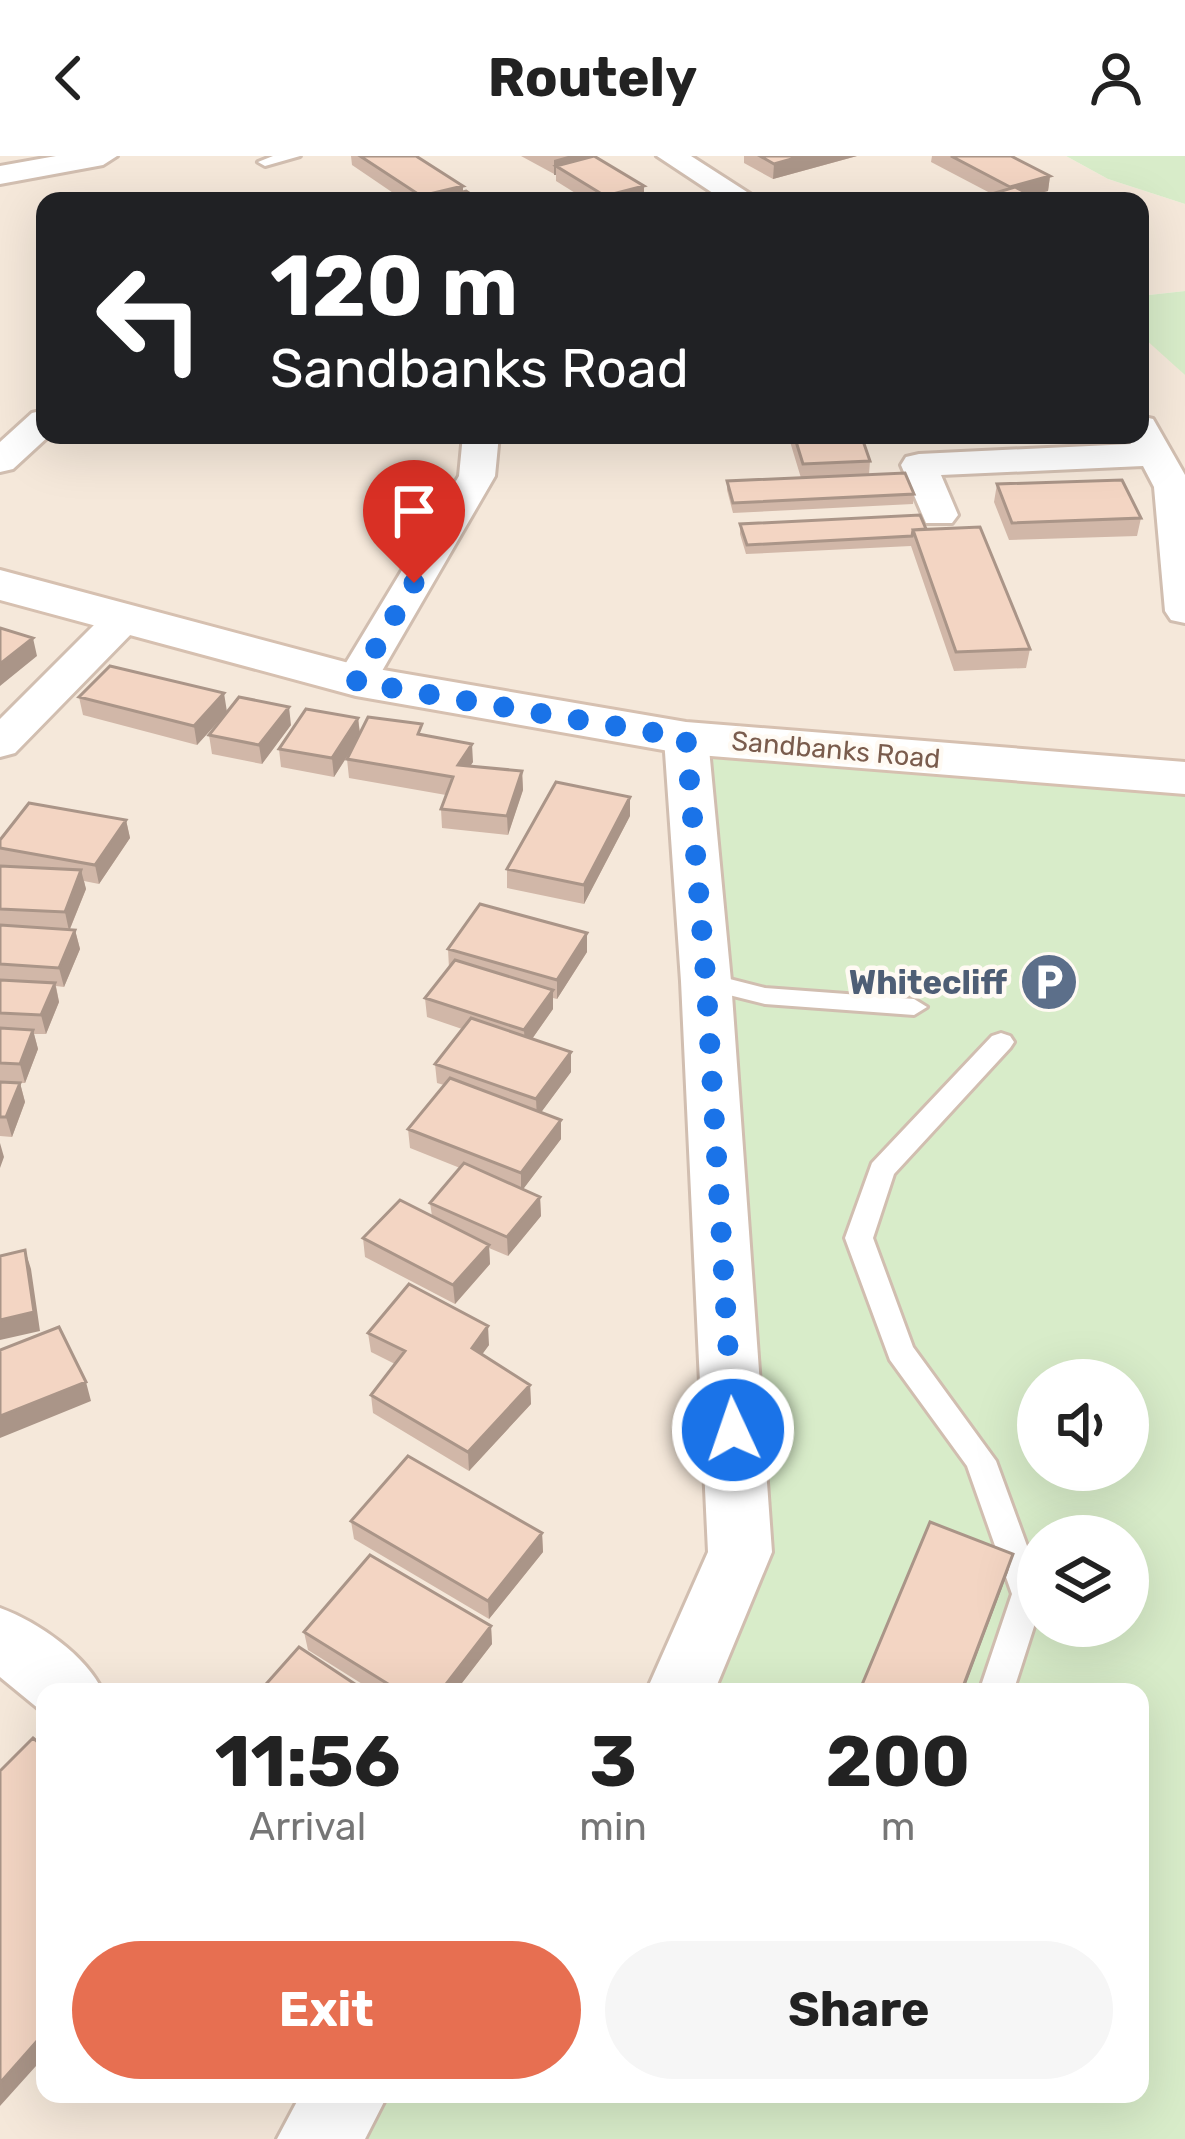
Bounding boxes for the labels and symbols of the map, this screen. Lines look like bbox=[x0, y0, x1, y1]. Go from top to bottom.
pin bbox=[363, 460, 465, 583]
street label: Sandbanks Road bbox=[730, 725, 942, 775]
parking icon: Whitecliff bbox=[1018, 951, 1080, 1013]
place label: Whitecliff bbox=[849, 963, 1007, 1002]
position arrow bbox=[670, 1367, 796, 1493]

